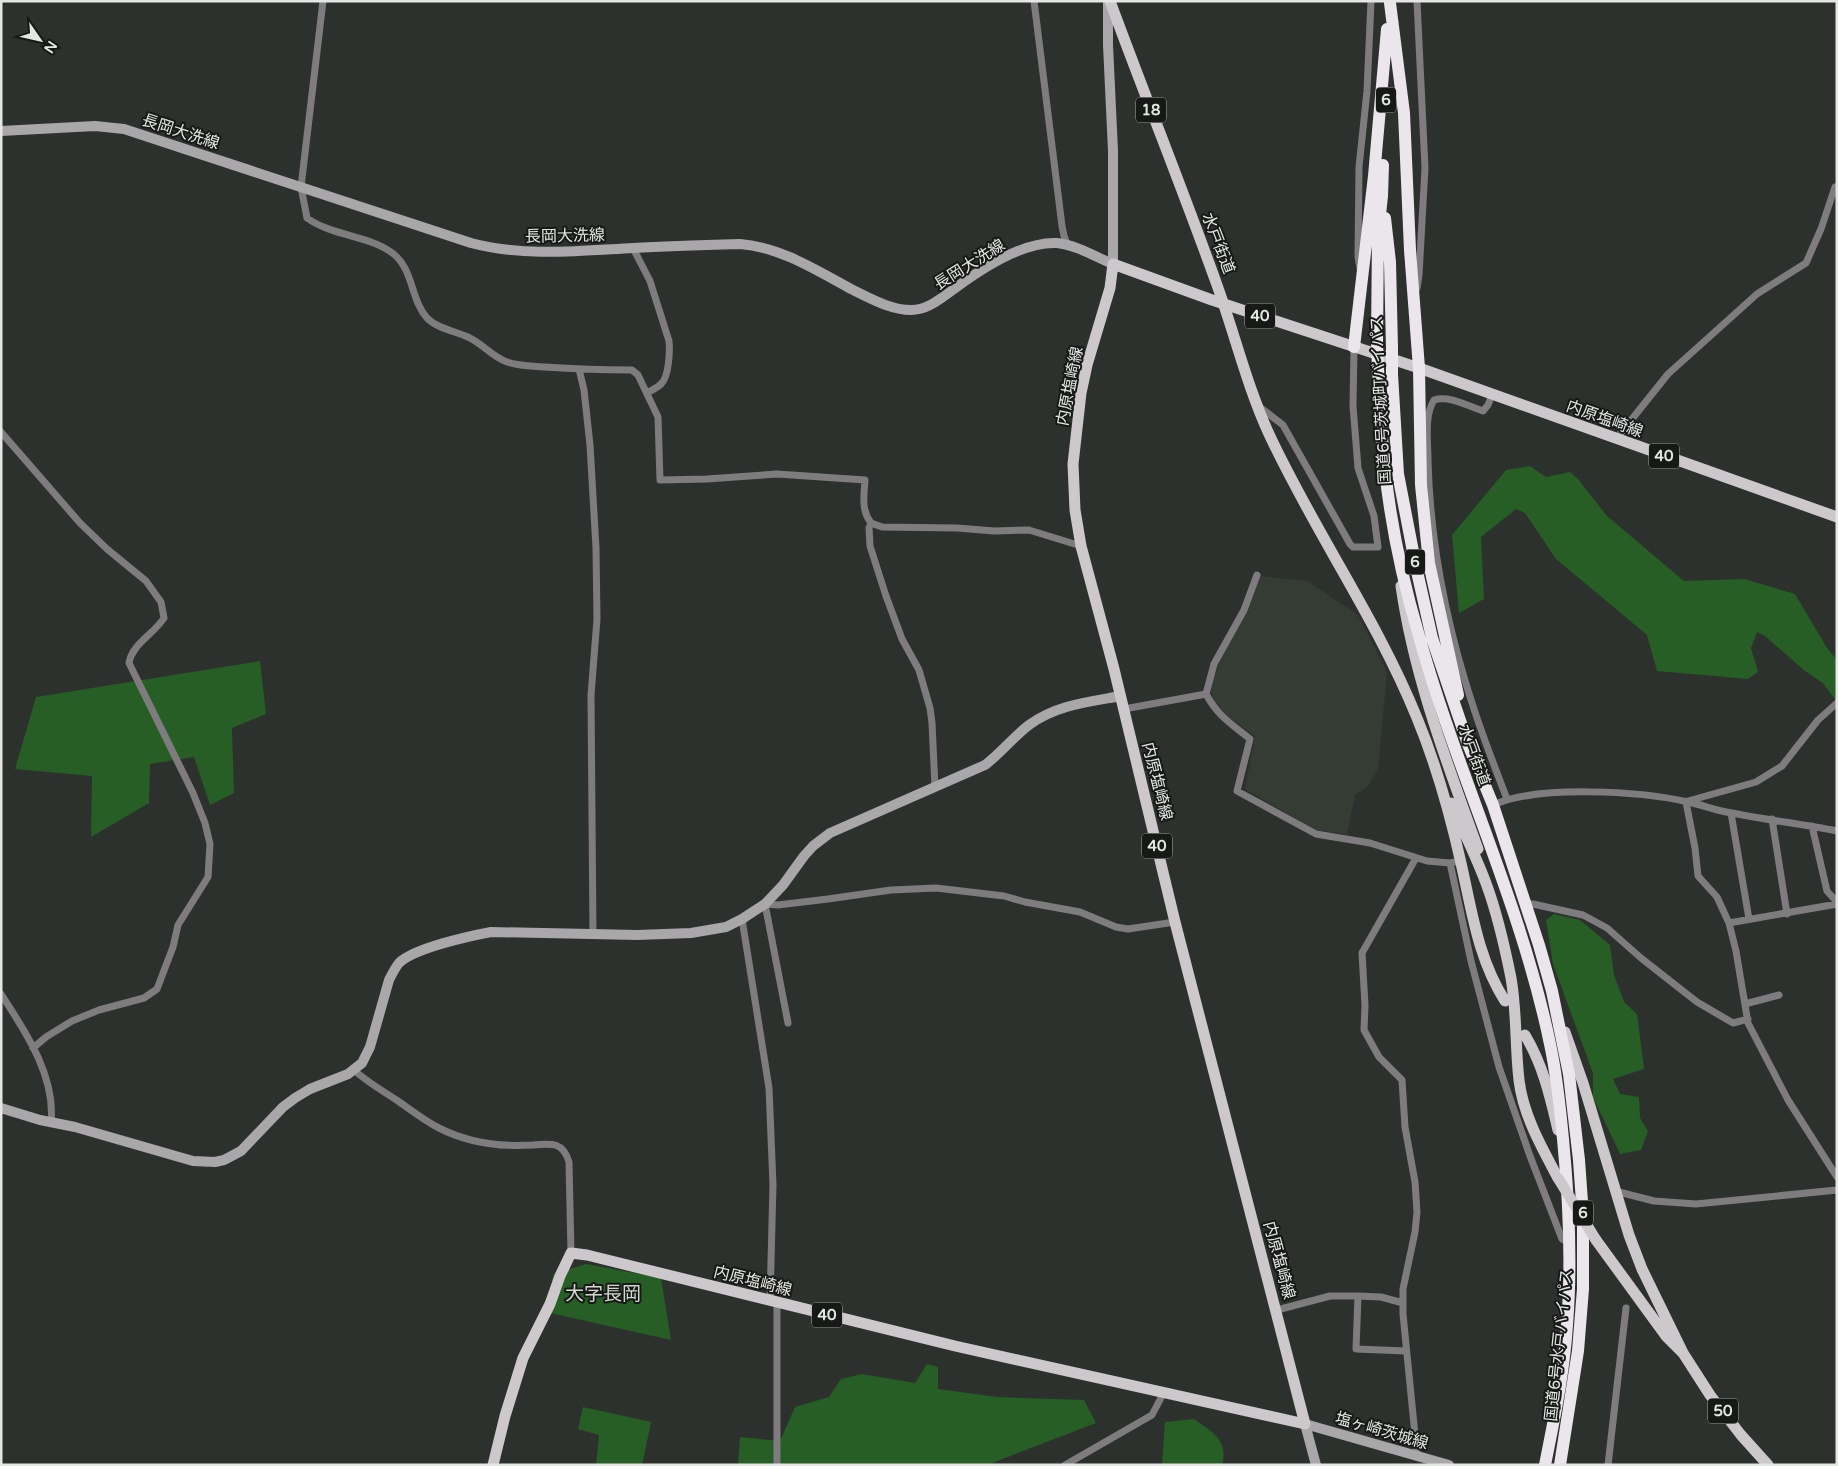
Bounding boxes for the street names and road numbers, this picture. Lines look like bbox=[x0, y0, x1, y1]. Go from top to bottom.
road number: 6 bbox=[1376, 88, 1396, 112]
road number: 18 bbox=[1136, 98, 1166, 122]
street label: 長岡大洗線 bbox=[140, 110, 222, 154]
street label: 水戸街道 bbox=[1197, 210, 1239, 277]
street label: 長岡大洗線 bbox=[525, 225, 605, 247]
street label: 長岡大洗線 bbox=[930, 235, 1009, 295]
road number: 40 bbox=[1245, 304, 1275, 328]
street label: 国道6号茨城町バイパス bbox=[1367, 315, 1395, 485]
street label: 内原塩崎線 bbox=[1053, 345, 1087, 427]
street label: 内原塩崎線 bbox=[1564, 396, 1646, 442]
road number: 40 bbox=[1649, 444, 1679, 468]
road number: 6 bbox=[1405, 550, 1425, 574]
street label: 水戸街道 bbox=[1454, 722, 1494, 789]
street label: 内原塩崎線 bbox=[1138, 740, 1176, 822]
road number: 40 bbox=[1142, 834, 1172, 858]
road number: 6 bbox=[1573, 1200, 1593, 1226]
street label: 内原塩崎線 bbox=[1259, 1219, 1299, 1301]
street label: 内原塩崎線 bbox=[712, 1262, 794, 1300]
street label: 国道6号水戸バイパス bbox=[1541, 1268, 1577, 1423]
road number: 40 bbox=[812, 1302, 842, 1328]
road number: 50 bbox=[1708, 1398, 1738, 1424]
street label: 塩ヶ崎茨城線 bbox=[1333, 1408, 1431, 1454]

